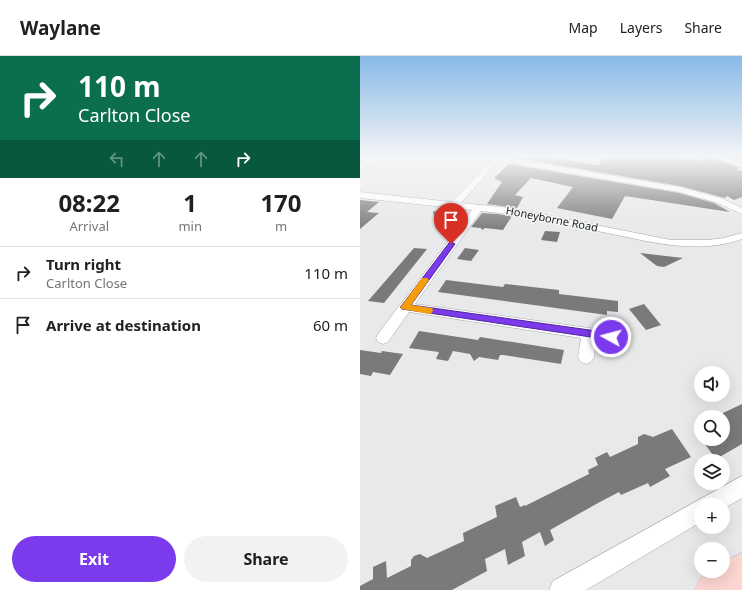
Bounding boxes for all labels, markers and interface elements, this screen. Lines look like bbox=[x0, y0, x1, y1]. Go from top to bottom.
text: Waylane bbox=[20, 15, 101, 41]
text: Map bbox=[569, 18, 598, 37]
text: Layers bbox=[620, 18, 662, 37]
text: Share bbox=[684, 18, 722, 37]
text: 110 m bbox=[78, 67, 161, 105]
icon: right bbox=[12, 72, 64, 124]
text: Carlton Close bbox=[78, 103, 190, 127]
icon: left bbox=[106, 148, 128, 170]
icon: ahead bbox=[148, 148, 170, 170]
icon: ahead bbox=[190, 148, 212, 170]
icon: right bbox=[232, 148, 254, 170]
text: 08:22 bbox=[58, 186, 120, 219]
text: 1 bbox=[183, 186, 197, 219]
text: 170 bbox=[260, 186, 302, 219]
street label: Honeyborne Road bbox=[505, 202, 599, 235]
pin bbox=[434, 203, 468, 244]
icon: arrive bbox=[440, 209, 462, 231]
text: Arrival bbox=[69, 217, 109, 235]
text: min bbox=[178, 217, 202, 235]
text: m bbox=[275, 217, 287, 235]
text: Turn right bbox=[46, 254, 121, 274]
icon: right bbox=[12, 262, 34, 284]
text: 110 m bbox=[304, 263, 348, 283]
text: Carlton Close bbox=[46, 274, 127, 292]
icon: arrive bbox=[12, 314, 34, 336]
text: Arrive at destination bbox=[46, 315, 201, 335]
text: 60 m bbox=[313, 315, 348, 335]
position arrow bbox=[590, 316, 632, 358]
map controls bbox=[694, 366, 730, 578]
button: sound bbox=[694, 366, 730, 402]
button: search bbox=[694, 410, 730, 446]
button: layers bbox=[694, 454, 730, 490]
button: + bbox=[694, 498, 730, 534]
button: Exit bbox=[12, 536, 176, 582]
button: Share bbox=[184, 536, 348, 582]
button: − bbox=[694, 542, 730, 578]

